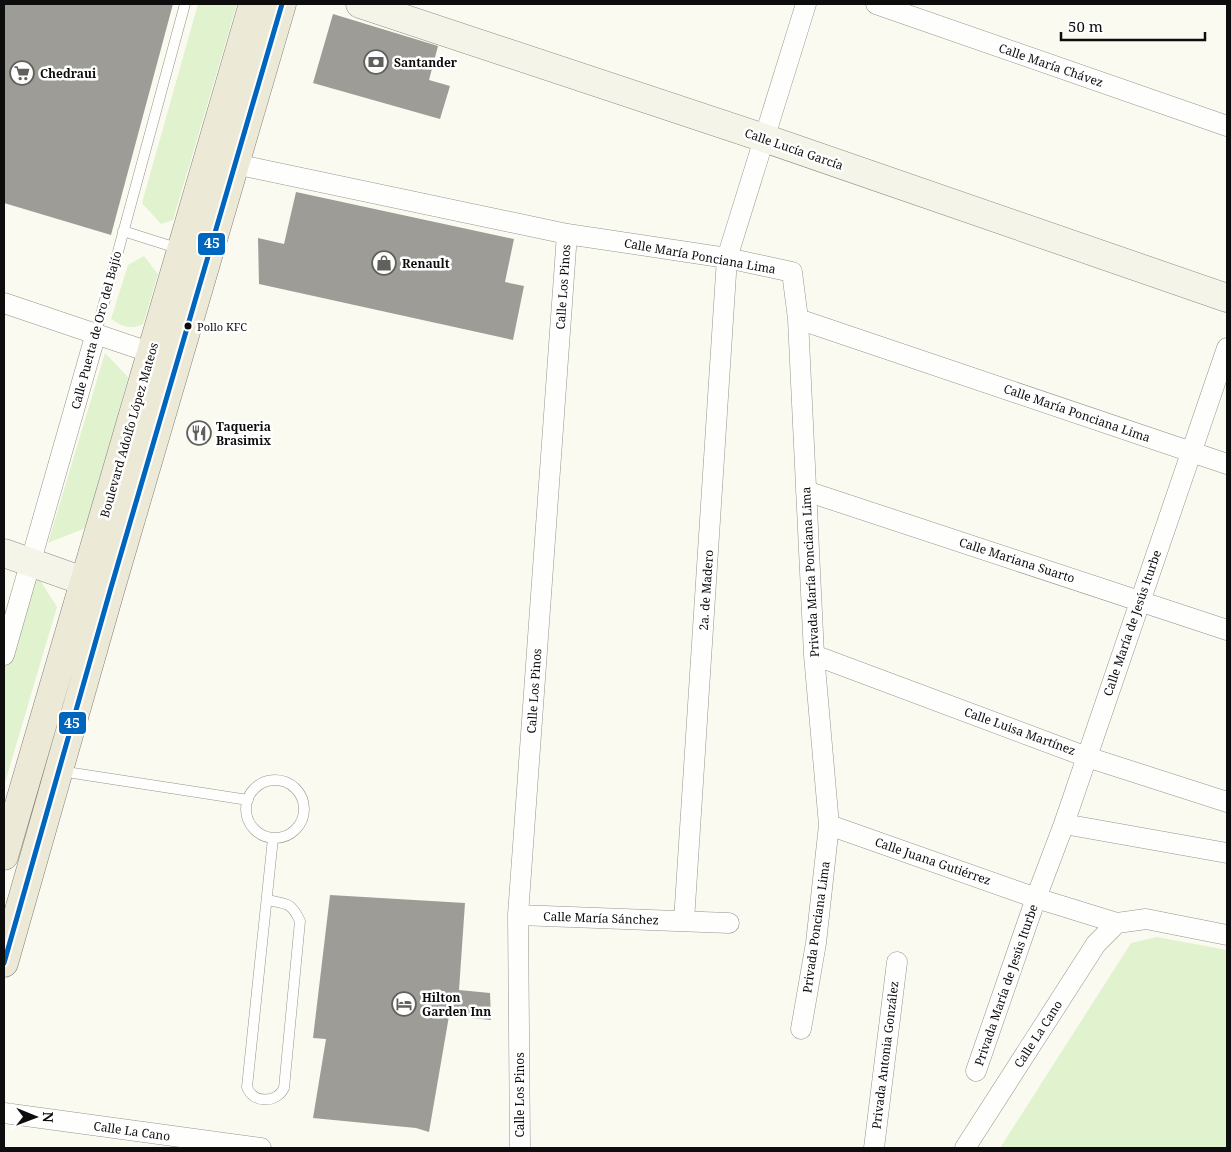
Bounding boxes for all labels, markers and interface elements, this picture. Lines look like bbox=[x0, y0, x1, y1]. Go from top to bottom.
scale bar bbox=[1061, 10, 1205, 42]
text: 50 m bbox=[1068, 16, 1103, 36]
street label: Calle María Chávez bbox=[996, 39, 1106, 91]
bank icon: Santander bbox=[363, 49, 389, 75]
place label: Santander bbox=[394, 54, 458, 71]
supermarket icon: Chedraui bbox=[9, 60, 35, 86]
place label: Chedraui bbox=[40, 65, 97, 82]
street label: Calle Lucía García bbox=[742, 124, 846, 174]
line badge: 45 bbox=[197, 232, 226, 256]
text: 45 bbox=[204, 233, 220, 252]
street label: Calle María Ponciana Lima bbox=[623, 234, 778, 278]
street label: Calle Los Pinos bbox=[552, 244, 574, 330]
street label: Calle Puerta de Oro del Bajío bbox=[67, 249, 125, 411]
shop icon: Renault bbox=[371, 250, 397, 276]
place label: Renault bbox=[402, 255, 450, 272]
place label: Pollo KFC bbox=[197, 319, 247, 334]
marker: Pollo KFC bbox=[183, 321, 193, 331]
street label: Boulevard Adolfo López Mateos bbox=[96, 340, 162, 520]
street label: Calle María Ponciana Lima bbox=[1001, 380, 1153, 446]
place label: Taqueria Brasimix bbox=[216, 418, 271, 449]
restaurant icon: Taqueria Brasimix bbox=[186, 420, 212, 446]
street label: Privada María Ponciana Lima bbox=[797, 486, 823, 658]
street label: Calle Mariana Suarto bbox=[957, 533, 1077, 587]
street label: Calle María de Jesús Iturbe bbox=[1099, 548, 1165, 698]
street label: 2a. de Madero bbox=[695, 549, 717, 631]
street label: Calle Los Pinos bbox=[523, 648, 545, 734]
street label: Calle Luisa Martínez bbox=[962, 703, 1078, 759]
line badge: 45 bbox=[58, 711, 87, 735]
text: 45 bbox=[64, 713, 80, 732]
street label: Calle Juana Gutiérrez bbox=[873, 833, 993, 889]
street label: Privada Ponciana Lima bbox=[798, 860, 834, 994]
street label: Privada María de Jesús Iturbe bbox=[970, 902, 1042, 1068]
street label: Calle María Sánchez bbox=[543, 907, 659, 929]
street label: Privada Antonia González bbox=[867, 980, 903, 1130]
place label: Hilton Garden Inn bbox=[422, 989, 491, 1020]
hotel icon: Hilton Garden Inn bbox=[391, 991, 417, 1017]
street label: Calle La Cano bbox=[1010, 997, 1066, 1071]
street label: Calle Los Pinos bbox=[511, 1052, 528, 1138]
north arrow bbox=[10, 1092, 60, 1142]
text: N bbox=[39, 1112, 58, 1123]
street label: Calle La Cano bbox=[93, 1117, 172, 1145]

